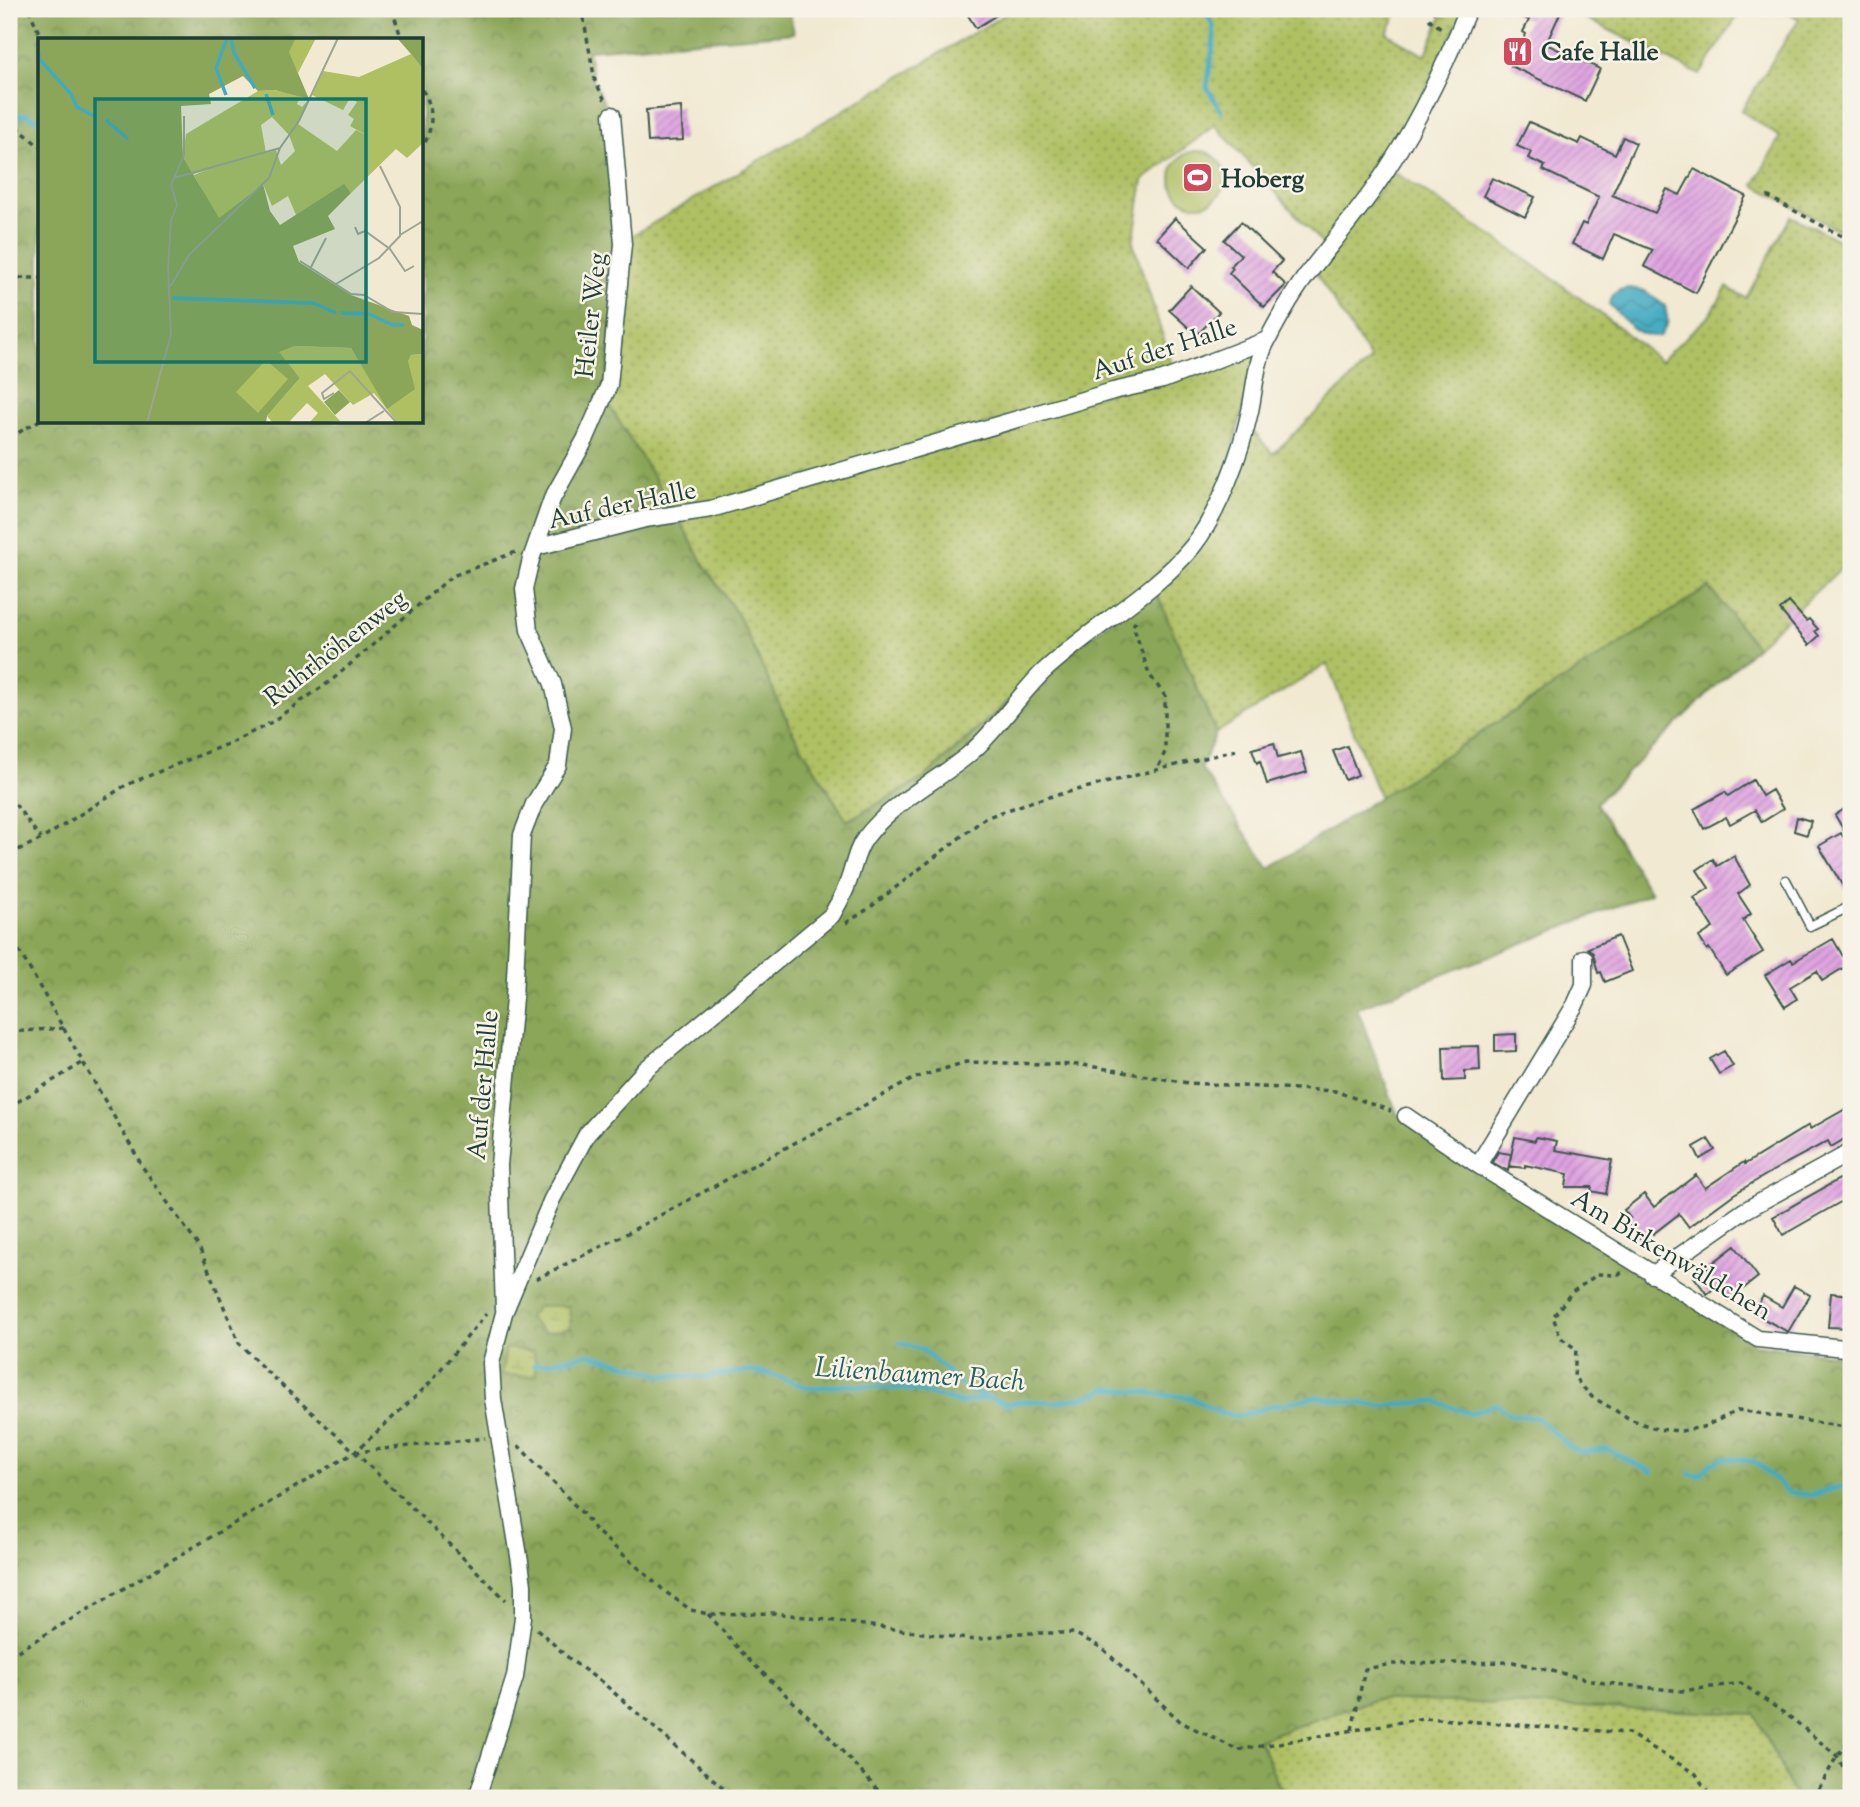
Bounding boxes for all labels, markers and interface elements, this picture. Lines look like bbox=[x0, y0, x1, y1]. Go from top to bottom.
restaurant icon: Cafe Halle bbox=[1501, 34, 1535, 68]
place label: Cafe Halle bbox=[1541, 35, 1659, 72]
inset map bbox=[38, 38, 424, 424]
sports icon: Hoberg bbox=[1181, 161, 1215, 195]
place label: Hoberg bbox=[1221, 162, 1305, 199]
street label: Heiler Weg bbox=[568, 251, 617, 380]
street label: Auf der Halle bbox=[1088, 310, 1242, 391]
street label: Auf der Halle bbox=[545, 473, 700, 540]
street label: Ruhrhöhenweg bbox=[257, 581, 416, 716]
street label: Auf der Halle bbox=[460, 1009, 509, 1162]
street label: Am Birkenwäldchen bbox=[1563, 1181, 1778, 1331]
water label: Lilienbaumer Bach bbox=[813, 1349, 1027, 1403]

